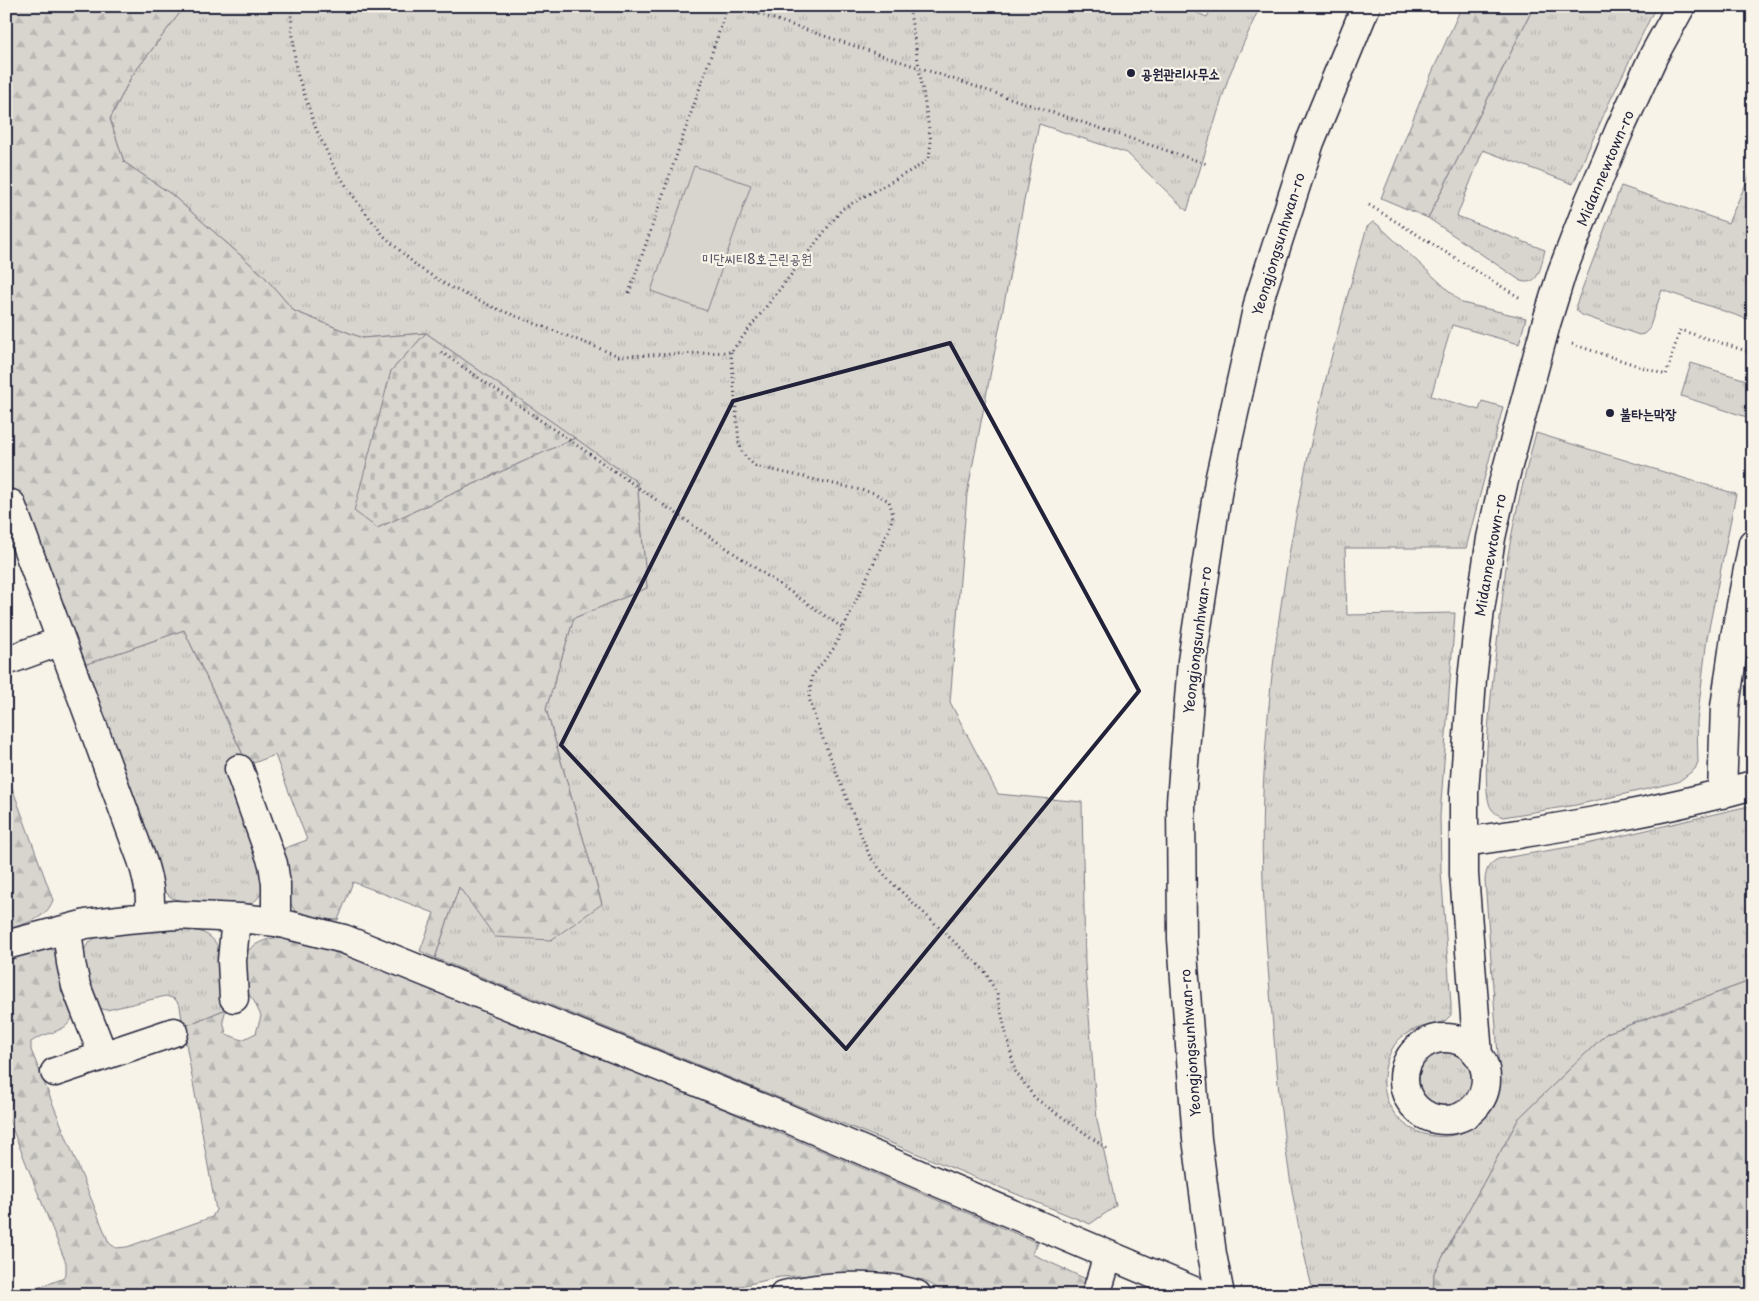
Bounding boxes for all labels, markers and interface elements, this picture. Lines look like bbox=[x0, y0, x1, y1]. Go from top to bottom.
place label: 공원관리사무소 bbox=[1141, 63, 1220, 84]
marker: 공원관리사무소 bbox=[1125, 67, 1137, 79]
street label: Midannewtown-ro bbox=[1571, 107, 1639, 229]
street label: Yeongjongsunhwan-ro bbox=[1246, 170, 1310, 318]
park label: 미단씨티8호근린공원 bbox=[702, 248, 812, 269]
place label: 불타는막장 bbox=[1620, 403, 1677, 424]
marker: 불타는막장 bbox=[1604, 407, 1616, 419]
street label: Midannewtown-ro bbox=[1469, 492, 1511, 618]
street label: Yeongjongsunhwan-ro bbox=[1178, 565, 1216, 715]
street label: Yeongjongsunhwan-ro bbox=[1174, 968, 1206, 1118]

